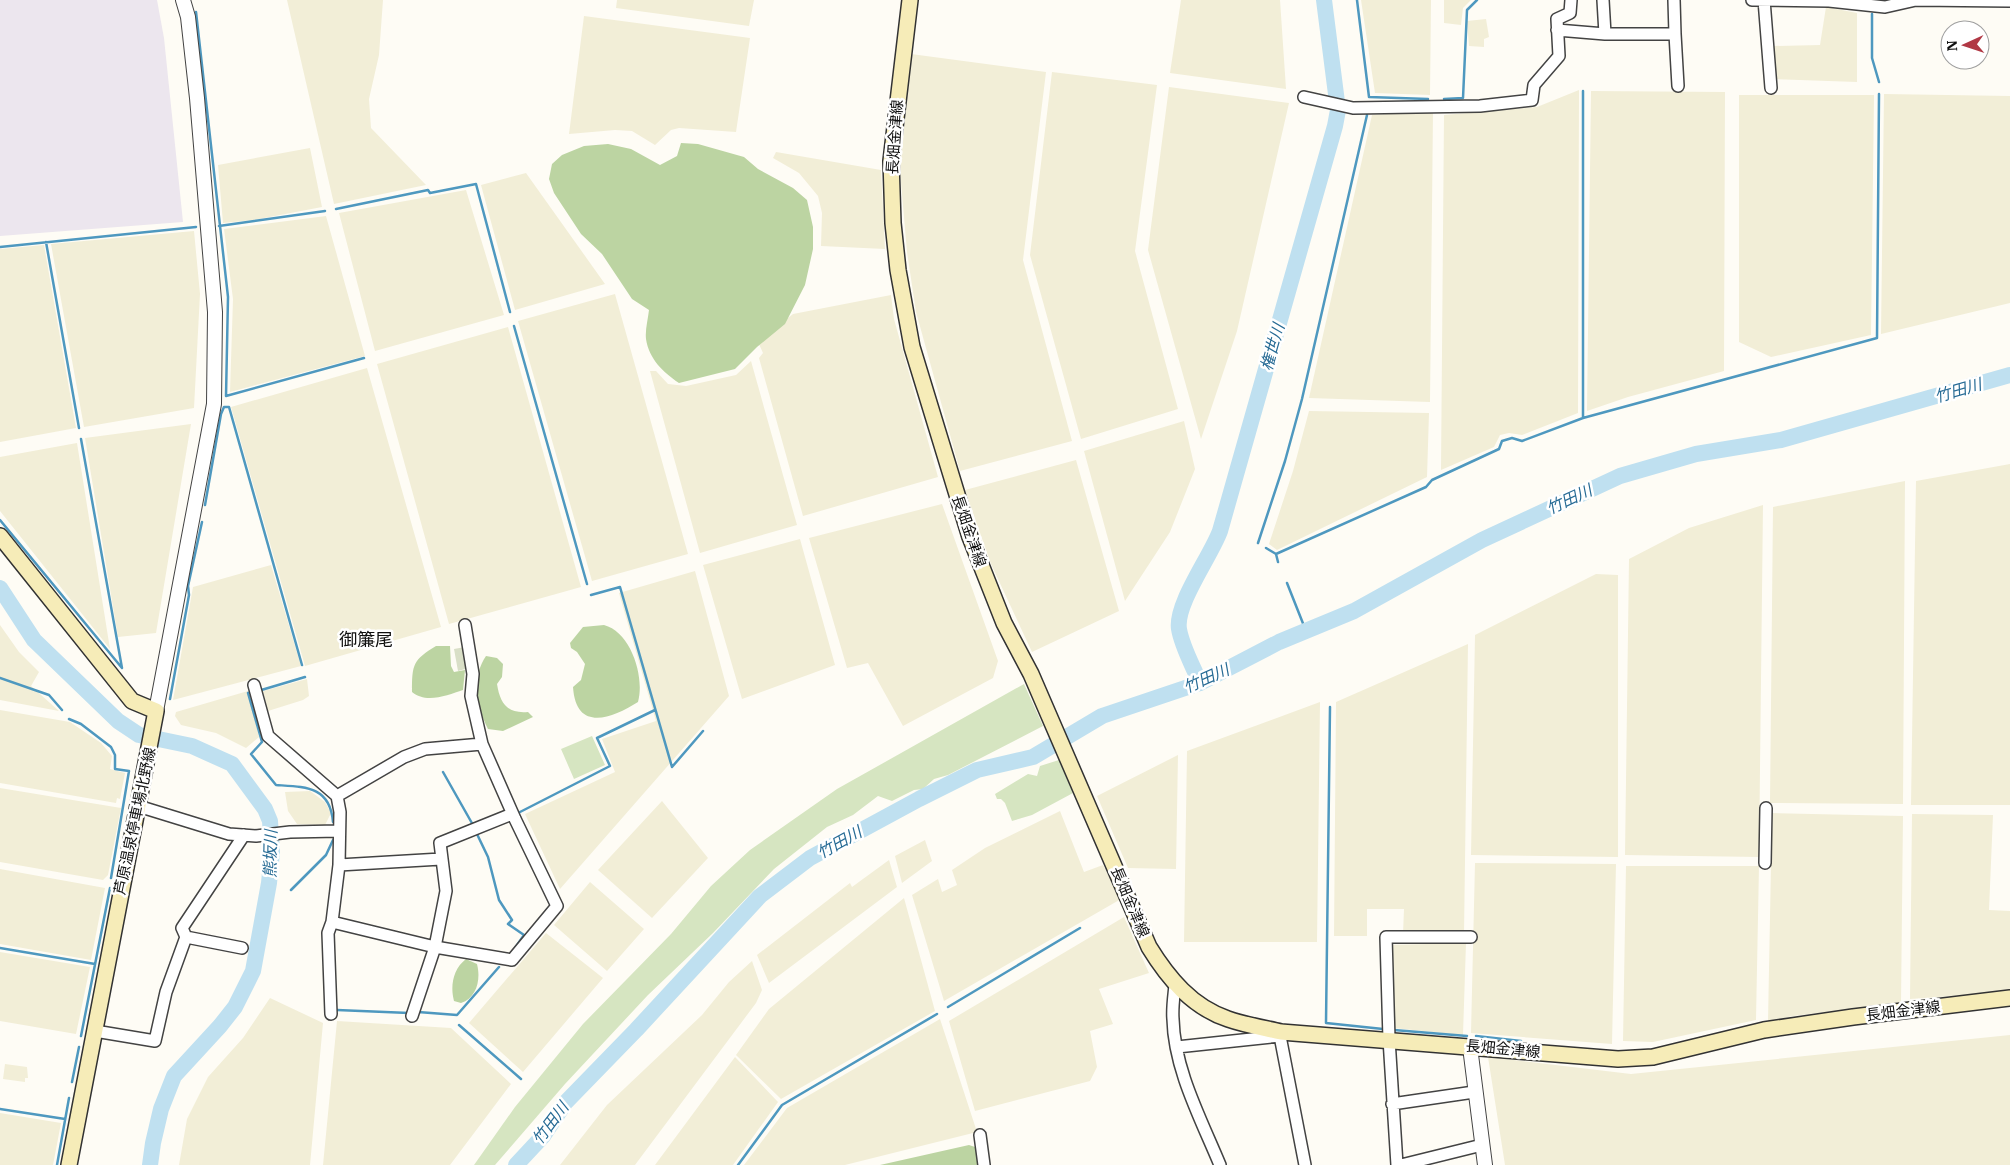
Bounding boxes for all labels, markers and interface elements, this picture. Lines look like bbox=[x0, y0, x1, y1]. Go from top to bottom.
north arrow bbox=[1940, 20, 1990, 70]
text: N bbox=[1943, 40, 1961, 52]
street label: 長畑金津線 bbox=[882, 99, 907, 175]
water label: 権世川 bbox=[1256, 319, 1289, 373]
water label: 竹田川 bbox=[1932, 373, 1986, 406]
water label: 竹田川 bbox=[1543, 479, 1597, 518]
street label: 長畑金津線 bbox=[948, 492, 991, 569]
district label: 御簾尾 bbox=[339, 628, 393, 651]
water label: 竹田川 bbox=[1180, 658, 1234, 697]
street label: 芦原温泉停車場北野線 bbox=[110, 746, 159, 896]
water label: 竹田川 bbox=[813, 821, 867, 862]
water label: 熊坂川 bbox=[260, 828, 280, 878]
street label: 長畑金津線 bbox=[1107, 864, 1154, 940]
street label: 長畑金津線 bbox=[1865, 997, 1941, 1025]
street label: 長畑金津線 bbox=[1465, 1036, 1541, 1061]
water label: 竹田川 bbox=[528, 1096, 574, 1148]

